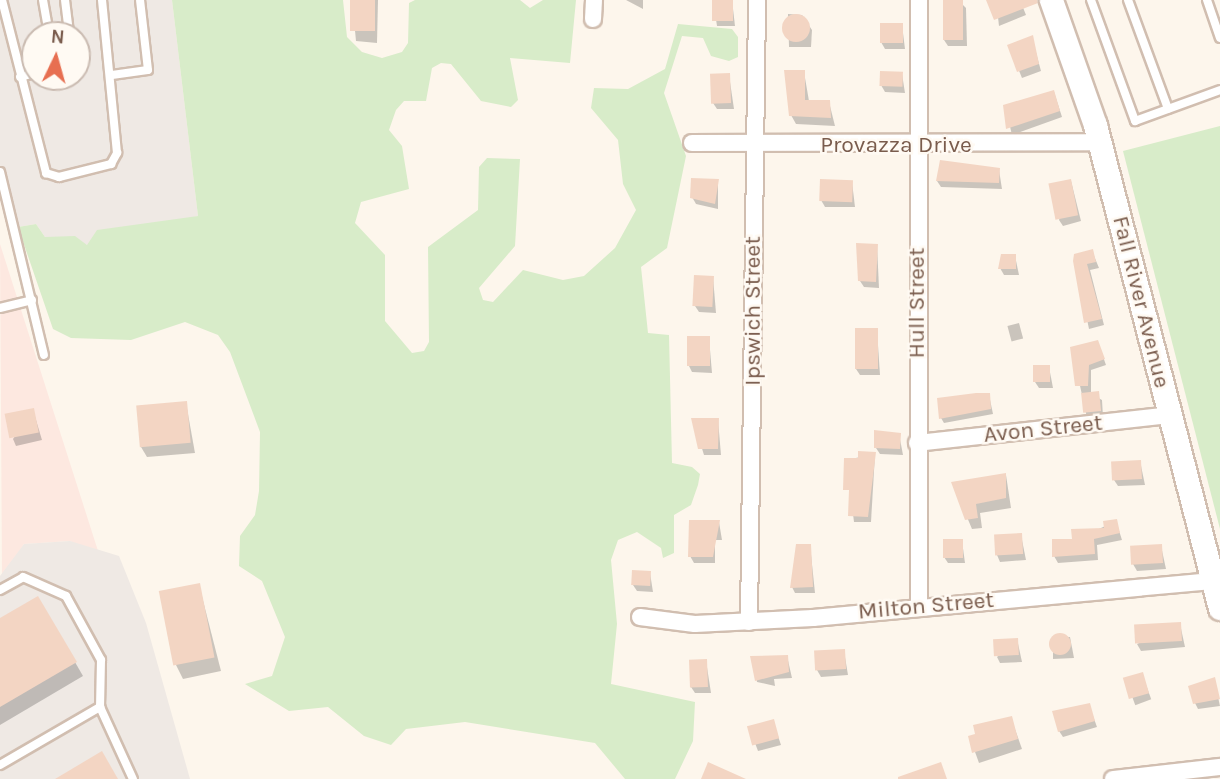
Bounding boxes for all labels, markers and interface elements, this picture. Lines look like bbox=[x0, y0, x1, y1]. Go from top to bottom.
north arrow bbox=[21, 21, 91, 91]
text: N bbox=[50, 26, 65, 49]
street label: Provazza Drive bbox=[820, 131, 972, 159]
street label: Fall River Avenue bbox=[1106, 213, 1176, 391]
street label: Ipswich Street bbox=[739, 236, 767, 386]
street label: Hull Street bbox=[903, 248, 931, 358]
street label: Avon Street bbox=[982, 409, 1104, 449]
street label: Milton Street bbox=[857, 586, 995, 626]

